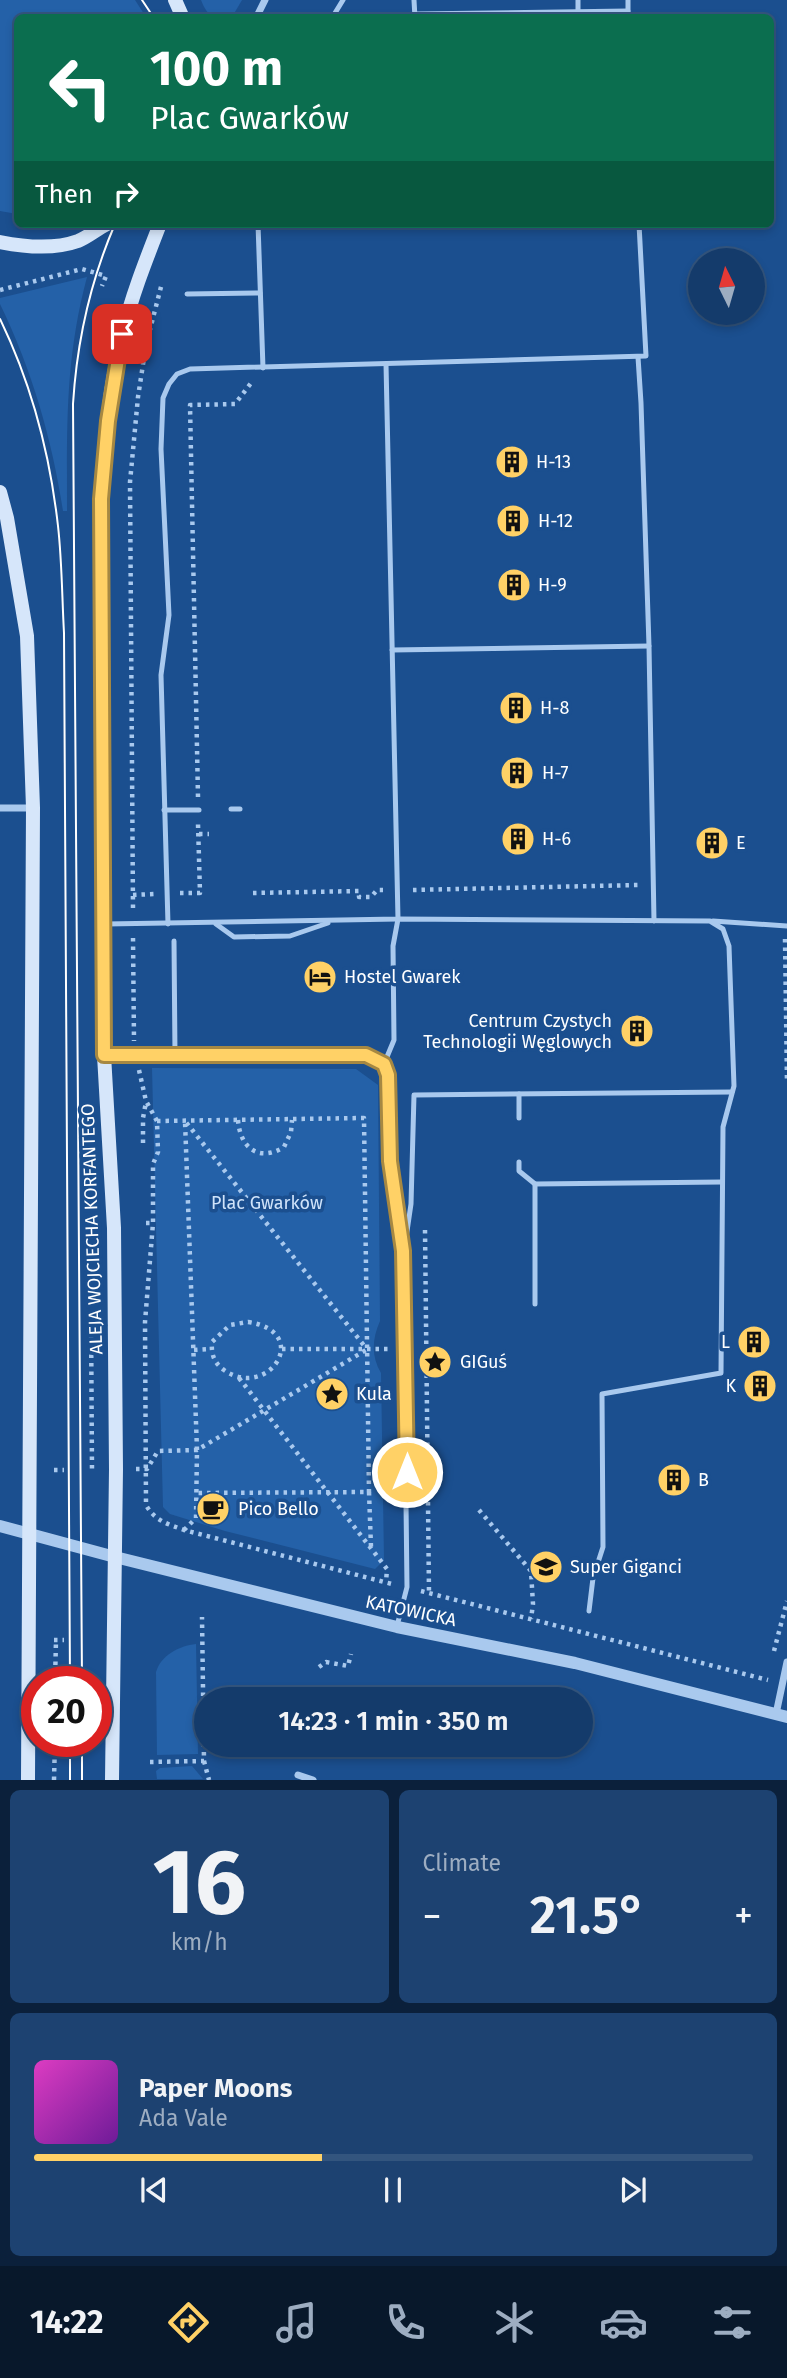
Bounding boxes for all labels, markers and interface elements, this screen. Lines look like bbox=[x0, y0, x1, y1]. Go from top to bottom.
text: 100 m bbox=[150, 39, 283, 98]
icon: left bbox=[35, 42, 126, 133]
text: Plac Gwarków bbox=[150, 99, 349, 137]
icon: right bbox=[107, 175, 145, 213]
text: Then bbox=[35, 179, 93, 210]
north arrow bbox=[688, 248, 765, 326]
map controls bbox=[688, 248, 765, 325]
pin bbox=[92, 304, 152, 364]
icon: arrive bbox=[103, 315, 141, 353]
building icon: H-13 bbox=[493, 443, 531, 481]
place label: H-13 bbox=[536, 451, 571, 473]
building icon: H-12 bbox=[494, 502, 532, 540]
place label: H-12 bbox=[538, 510, 573, 532]
building icon: H-9 bbox=[495, 566, 533, 604]
place label: H-9 bbox=[538, 574, 567, 596]
building icon: H-8 bbox=[497, 689, 535, 727]
place label: H-8 bbox=[540, 697, 569, 719]
building icon: H-7 bbox=[498, 754, 536, 792]
place label: H-7 bbox=[542, 762, 568, 784]
building icon: H-6 bbox=[499, 820, 537, 858]
building icon: E bbox=[693, 824, 731, 862]
place label: H-6 bbox=[542, 828, 571, 850]
place label: E bbox=[736, 832, 746, 854]
hotel icon: Hostel Gwarek bbox=[301, 958, 339, 996]
place label: Hostel Gwarek bbox=[344, 966, 461, 988]
place label: Centrum Czystych Technologii Węglowych bbox=[423, 1010, 612, 1053]
building icon: Centrum Czystych Technologii Węglowych bbox=[618, 1012, 656, 1050]
street label: ALEJA WOJCIECHA KORFANTEGO bbox=[77, 1103, 107, 1355]
park label: Plac Gwarków bbox=[211, 1192, 323, 1214]
building icon: L bbox=[735, 1323, 773, 1361]
place label: L bbox=[721, 1331, 730, 1353]
place icon: GIGuś bbox=[416, 1343, 454, 1381]
place label: GIGuś bbox=[460, 1351, 507, 1373]
building icon: K bbox=[741, 1367, 779, 1405]
place icon: Kula bbox=[313, 1375, 351, 1413]
place label: K bbox=[725, 1375, 736, 1397]
place label: Kula bbox=[356, 1383, 392, 1405]
position arrow bbox=[370, 1435, 444, 1509]
building icon: B bbox=[655, 1461, 693, 1499]
place label: B bbox=[698, 1469, 709, 1491]
cafe icon: Pico Bello bbox=[194, 1490, 232, 1528]
place label: Pico Bello bbox=[238, 1498, 319, 1520]
school or university icon: Super Giganci bbox=[527, 1548, 565, 1586]
place label: Super Giganci bbox=[570, 1556, 682, 1578]
street label: KATOWICKA bbox=[364, 1591, 459, 1631]
speed limit sign: 20 bbox=[21, 1666, 112, 1757]
text: 14:23 · 1 min · 350 m bbox=[278, 1706, 509, 1737]
text: 16 bbox=[152, 1828, 246, 1937]
text: Climate bbox=[423, 1849, 501, 1877]
text: 21.5° bbox=[530, 1884, 646, 1947]
text: − bbox=[423, 1893, 442, 1939]
text: + bbox=[734, 1893, 753, 1939]
text: km/h bbox=[171, 1928, 228, 1956]
text: Paper Moons bbox=[139, 2073, 292, 2104]
text: Ada Vale bbox=[139, 2104, 228, 2132]
icon: previous bbox=[135, 2171, 173, 2209]
icon: pause bbox=[374, 2171, 412, 2209]
icon: next bbox=[614, 2171, 652, 2209]
icon: directions bbox=[164, 2298, 213, 2347]
icon: music bbox=[272, 2298, 321, 2347]
icon: phone bbox=[381, 2298, 430, 2347]
icon: climate bbox=[490, 2298, 539, 2347]
icon: car bbox=[599, 2298, 648, 2347]
icon: filters bbox=[708, 2298, 757, 2347]
text: 14:22 bbox=[30, 2303, 104, 2341]

